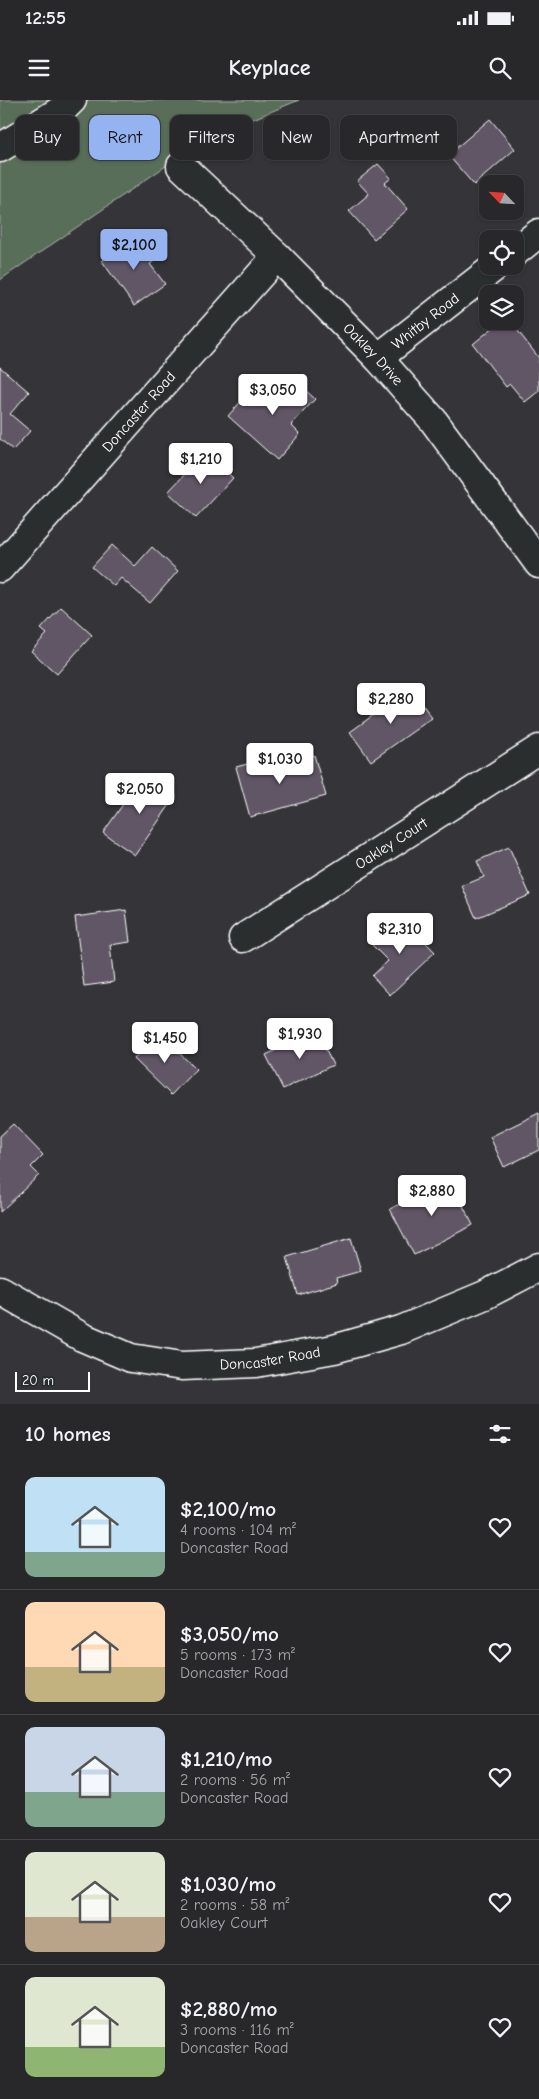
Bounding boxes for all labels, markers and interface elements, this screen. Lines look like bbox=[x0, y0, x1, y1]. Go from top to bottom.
text: 12:55 bbox=[25, 7, 66, 29]
icon: menu bbox=[25, 54, 53, 82]
icon: search bbox=[486, 54, 514, 82]
text: Keyplace bbox=[228, 55, 311, 81]
chip: Buy bbox=[15, 115, 79, 160]
chip: Rent bbox=[89, 115, 160, 160]
chip: Filters bbox=[170, 115, 253, 160]
chip: New bbox=[263, 115, 330, 160]
chip: Apartment bbox=[340, 115, 457, 160]
north arrow bbox=[479, 175, 524, 220]
map controls bbox=[479, 175, 524, 330]
pin: $2,100 bbox=[93, 228, 175, 271]
button: locate bbox=[479, 230, 524, 275]
text: $2,100 bbox=[111, 236, 157, 254]
button: layers bbox=[479, 285, 524, 330]
street label: Whitby Road bbox=[388, 289, 463, 353]
street label: Oakley Drive bbox=[339, 319, 407, 389]
street label: Doncaster Road bbox=[98, 368, 179, 456]
pin: $3,050 bbox=[232, 374, 314, 416]
text: $3,050 bbox=[249, 381, 297, 399]
pin: $1,210 bbox=[160, 442, 242, 485]
text: $1,210 bbox=[180, 450, 222, 468]
pin: $2,280 bbox=[350, 682, 432, 725]
text: $2,280 bbox=[368, 690, 414, 708]
pin: $1,030 bbox=[239, 742, 321, 785]
text: $1,030 bbox=[257, 750, 303, 768]
pin: $2,050 bbox=[99, 772, 181, 815]
text: $2,050 bbox=[116, 780, 164, 798]
street label: Oakley Court bbox=[352, 813, 431, 873]
pin: $2,310 bbox=[359, 912, 441, 955]
text: $2,310 bbox=[378, 920, 422, 938]
pin: $1,930 bbox=[259, 1018, 341, 1060]
pin: $1,450 bbox=[124, 1022, 206, 1064]
text: $1,930 bbox=[278, 1025, 322, 1043]
text: $1,450 bbox=[143, 1029, 187, 1047]
pin: $2,880 bbox=[391, 1174, 473, 1217]
text: $2,880 bbox=[409, 1182, 455, 1200]
street label: Doncaster Road bbox=[219, 1343, 322, 1373]
scale bar bbox=[15, 1369, 90, 1392]
text: 20 m bbox=[22, 1372, 54, 1389]
icon: filters bbox=[486, 1420, 514, 1448]
text: 10 homes bbox=[25, 1422, 111, 1446]
icon: home bbox=[65, 1497, 125, 1557]
text: $2,100/mo bbox=[180, 1497, 276, 1521]
icon: heart bbox=[486, 1513, 514, 1541]
text: 4 rooms · 104 m² bbox=[180, 1521, 296, 1539]
text: Doncaster Road bbox=[180, 1539, 288, 1557]
icon: home bbox=[65, 1622, 125, 1682]
text: $3,050/mo bbox=[180, 1622, 279, 1646]
icon: heart bbox=[486, 1638, 514, 1666]
text: 5 rooms · 173 m² bbox=[180, 1646, 295, 1664]
text: Doncaster Road bbox=[180, 1664, 288, 1682]
icon: home bbox=[65, 1747, 125, 1807]
text: $1,210/mo bbox=[180, 1747, 272, 1771]
icon: heart bbox=[486, 1763, 514, 1791]
text: 2 rooms · 56 m² bbox=[180, 1771, 290, 1789]
text: Doncaster Road bbox=[180, 1789, 288, 1807]
icon: home bbox=[65, 1872, 125, 1932]
text: $1,030/mo bbox=[180, 1872, 276, 1896]
icon: heart bbox=[486, 1888, 514, 1916]
text: 2 rooms · 58 m² bbox=[180, 1896, 290, 1914]
text: Oakley Court bbox=[180, 1914, 268, 1932]
icon: home bbox=[65, 1997, 125, 2057]
text: $2,880/mo bbox=[180, 1997, 277, 2021]
icon: heart bbox=[486, 2013, 514, 2041]
text: 3 rooms · 116 m² bbox=[180, 2021, 294, 2039]
text: Doncaster Road bbox=[180, 2039, 288, 2057]

